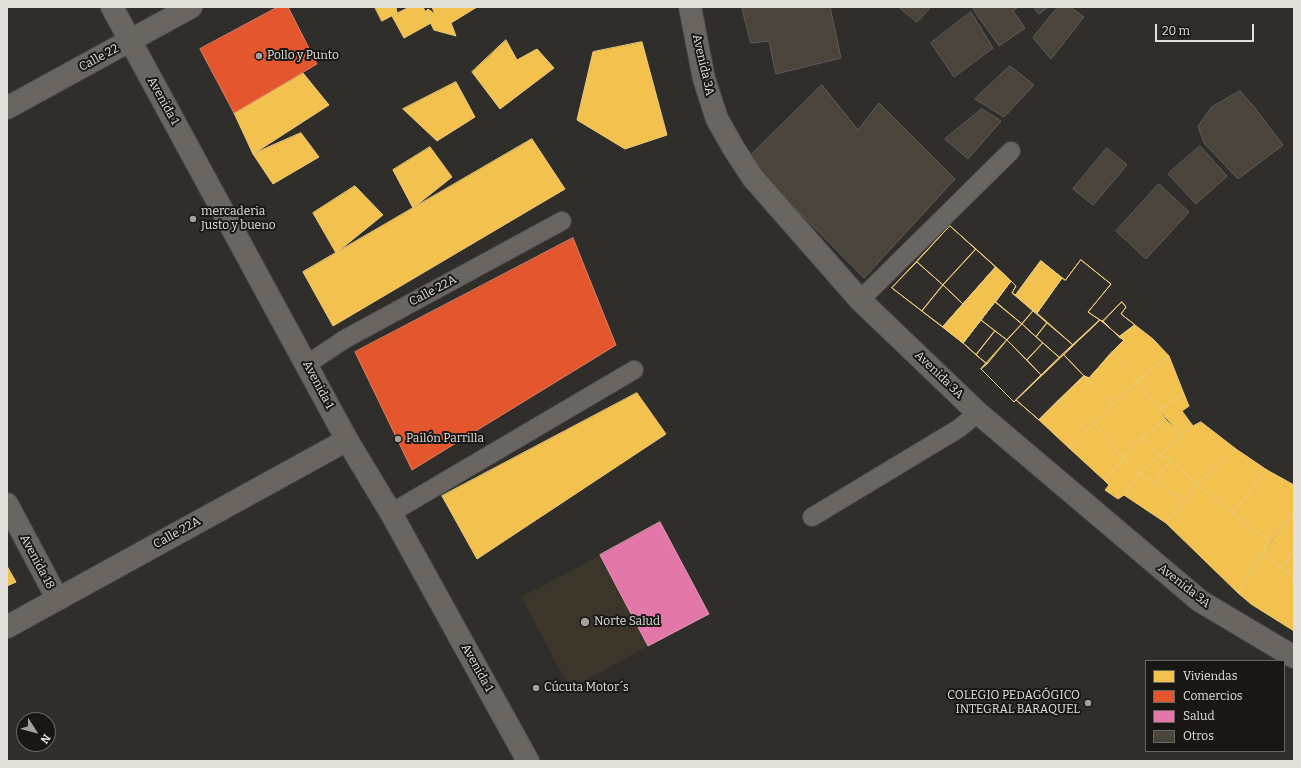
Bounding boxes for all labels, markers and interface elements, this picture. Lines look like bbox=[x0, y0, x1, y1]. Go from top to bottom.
scale bar bbox=[1157, 16, 1256, 42]
text: 20 m bbox=[1162, 24, 1190, 38]
street label: Avenida 3A bbox=[689, 33, 717, 97]
street label: Calle 22 bbox=[77, 41, 121, 75]
place label: Pollo y Punto bbox=[267, 49, 339, 63]
marker: Pollo y Punto bbox=[254, 51, 264, 61]
street label: Avenida 1 bbox=[144, 75, 182, 127]
place label: mercaderia Justo y bueno bbox=[201, 205, 276, 233]
marker: mercaderia Justo y bueno bbox=[188, 214, 198, 224]
street label: Calle 22A bbox=[407, 273, 459, 309]
street label: Avenida 3A bbox=[912, 348, 966, 402]
street label: Avenida 1 bbox=[299, 358, 337, 412]
place label: Pailón Parrilla bbox=[406, 432, 484, 446]
marker: Pailón Parrilla bbox=[393, 434, 403, 444]
street label: Calle 22A bbox=[151, 514, 203, 552]
street label: Avenida 18 bbox=[17, 532, 57, 592]
street label: Avenida 3A bbox=[1155, 561, 1213, 611]
place label: Norte Salud bbox=[594, 615, 660, 629]
marker: Norte Salud bbox=[579, 616, 591, 628]
street label: Avenida 1 bbox=[458, 642, 496, 694]
legend bbox=[1145, 660, 1285, 752]
text: Viviendas bbox=[1183, 669, 1237, 683]
place label: Cúcuta Motor´s bbox=[544, 681, 629, 695]
marker: Cúcuta Motor´s bbox=[531, 683, 541, 693]
place label: COLEGIO PEDAGÓGICO INTEGRAL BARAQUEL bbox=[947, 689, 1080, 717]
text: Comercios bbox=[1183, 689, 1243, 703]
marker: COLEGIO PEDAGÓGICO INTEGRAL BARAQUEL bbox=[1083, 698, 1093, 708]
text: Salud bbox=[1183, 709, 1215, 723]
north arrow bbox=[16, 712, 56, 752]
text: Otros bbox=[1183, 729, 1214, 743]
text: N bbox=[38, 732, 53, 746]

